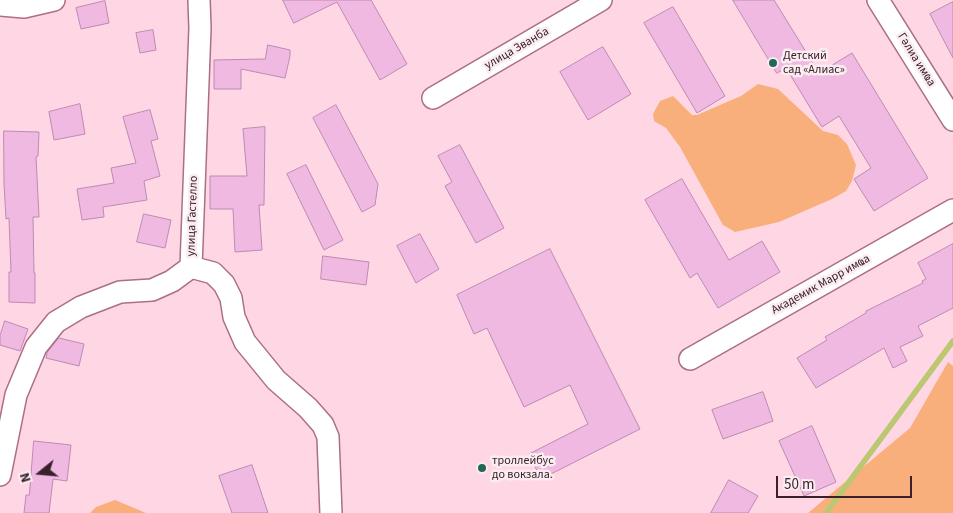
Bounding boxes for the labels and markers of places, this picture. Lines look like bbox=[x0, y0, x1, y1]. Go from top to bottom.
place label: Детский сад «Алиас» bbox=[783, 49, 845, 77]
marker: Детский сад «Алиас» bbox=[767, 57, 779, 69]
place label: троллейбус до вокзала. bbox=[492, 454, 554, 482]
marker: троллейбус до вокзала. bbox=[476, 462, 488, 474]

